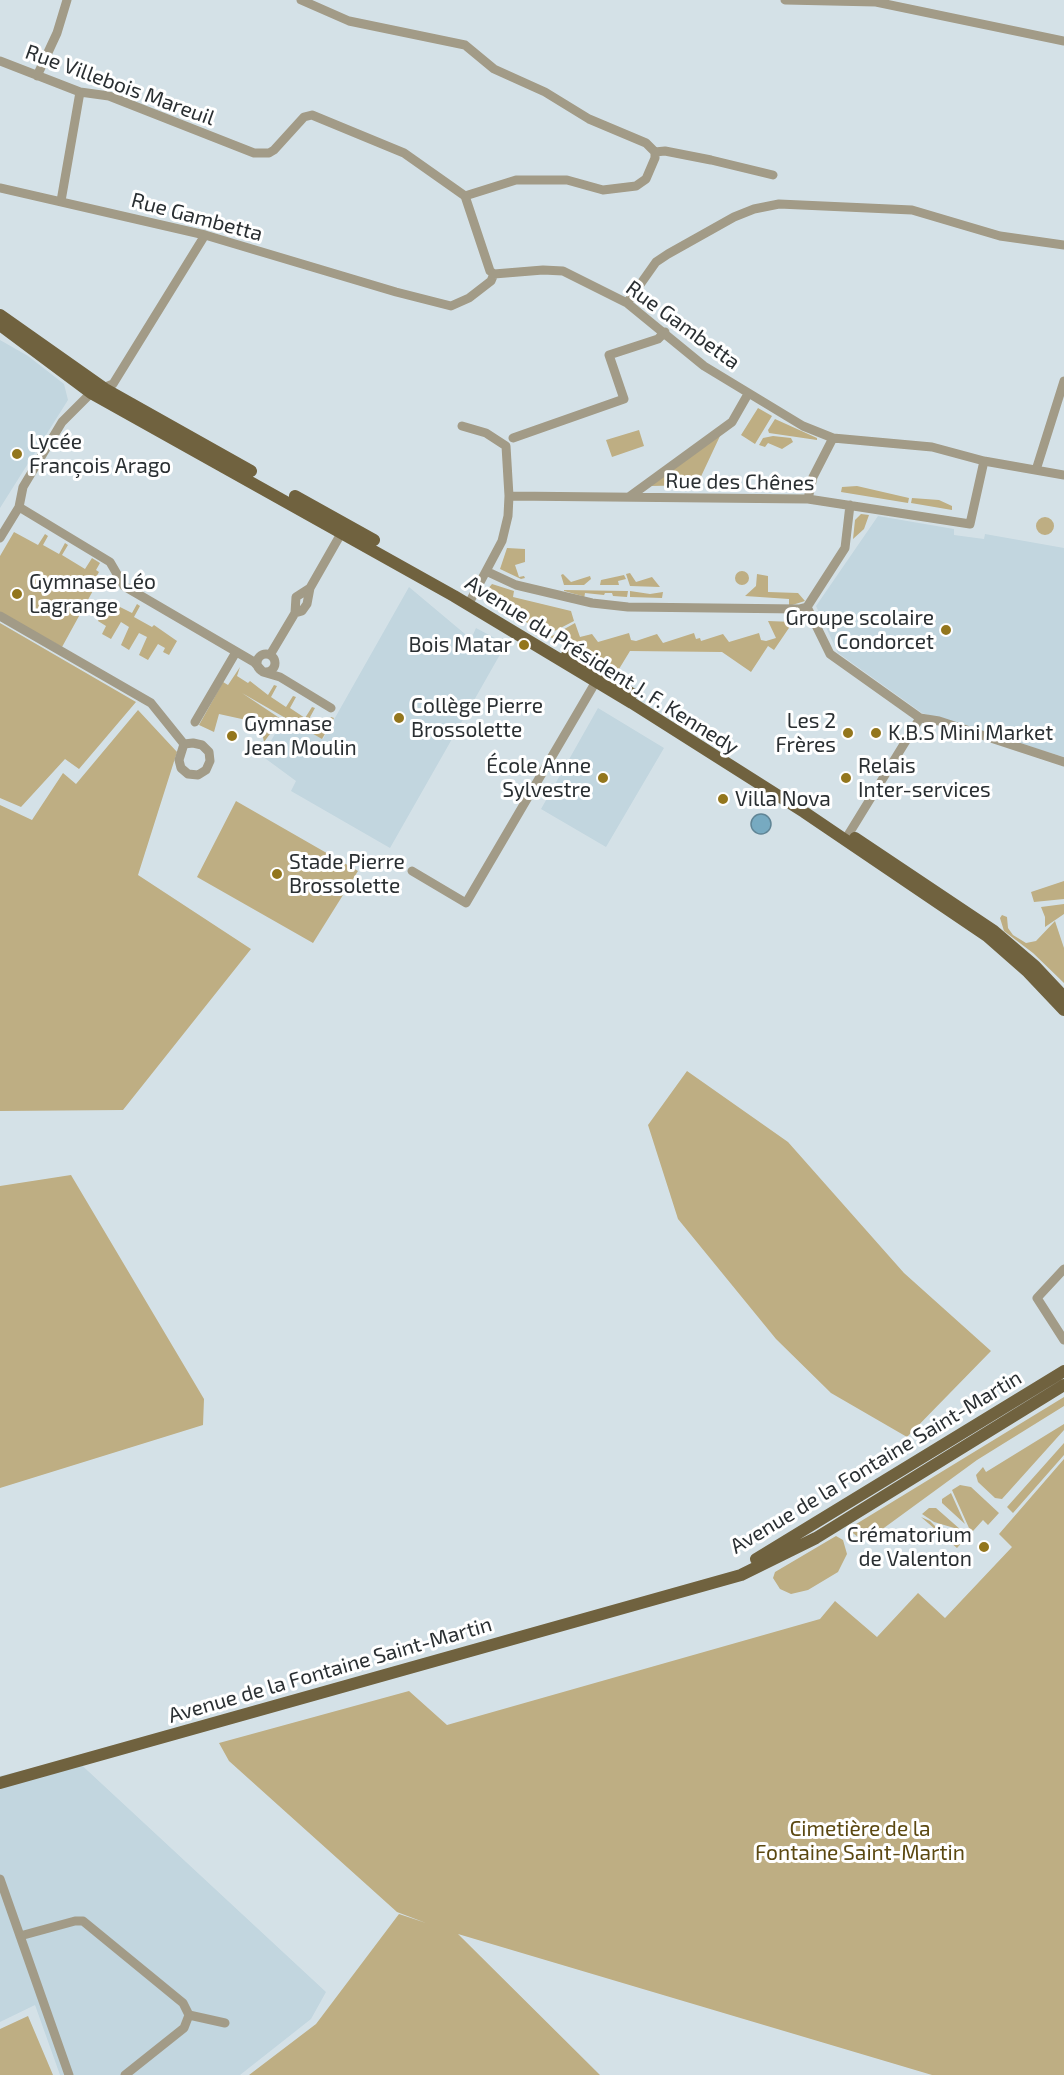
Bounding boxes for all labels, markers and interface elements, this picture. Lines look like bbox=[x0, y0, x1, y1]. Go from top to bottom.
street label: Rue Villebois Mareuil bbox=[22, 39, 218, 131]
street label: Rue Gambetta bbox=[129, 187, 265, 247]
street label: Rue Gambetta bbox=[621, 275, 745, 375]
place label: Lycée François Arago bbox=[29, 429, 171, 479]
marker: Lycée François Arago bbox=[10, 447, 24, 461]
street label: Rue des Chênes bbox=[665, 468, 815, 496]
place label: Gymnase Léo Lagrange bbox=[29, 569, 156, 619]
street label: Avenue du Président J. F. Kennedy bbox=[461, 570, 743, 760]
marker: Gymnase Léo Lagrange bbox=[10, 587, 24, 601]
place label: Groupe scolaire Condorcet bbox=[786, 605, 934, 655]
marker: Groupe scolaire Condorcet bbox=[939, 623, 953, 637]
place label: Bois Matar bbox=[409, 632, 512, 658]
marker: Bois Matar bbox=[517, 638, 531, 652]
place label: Collège Pierre Brossolette bbox=[411, 693, 543, 743]
place label: Les 2 Frères bbox=[776, 708, 836, 758]
place label: Gymnase Jean Moulin bbox=[244, 711, 357, 761]
marker: Collège Pierre Brossolette bbox=[392, 711, 406, 725]
place label: K.B.S Mini Market bbox=[888, 720, 1053, 746]
marker: Les 2 Frères bbox=[841, 726, 855, 740]
marker: K.B.S Mini Market bbox=[869, 726, 883, 740]
marker: Gymnase Jean Moulin bbox=[225, 729, 239, 743]
place label: École Anne Sylvestre bbox=[486, 753, 591, 803]
place label: Relais Inter-services bbox=[858, 753, 991, 803]
marker: École Anne Sylvestre bbox=[596, 771, 610, 785]
marker: Relais Inter-services bbox=[839, 771, 853, 785]
place label: Villa Nova bbox=[735, 786, 831, 812]
marker: Villa Nova bbox=[716, 792, 730, 806]
place label: Stade Pierre Brossolette bbox=[289, 849, 405, 899]
marker: Stade Pierre Brossolette bbox=[270, 867, 284, 881]
street label: Avenue de la Fontaine Saint-Martin bbox=[726, 1365, 1026, 1559]
place label: Crématorium de Valenton bbox=[847, 1522, 972, 1572]
marker: Crématorium de Valenton bbox=[977, 1540, 991, 1554]
street label: Avenue de la Fontaine Saint-Martin bbox=[165, 1612, 495, 1728]
park label: Cimetière de la Fontaine Saint-Martin bbox=[755, 1816, 965, 1866]

